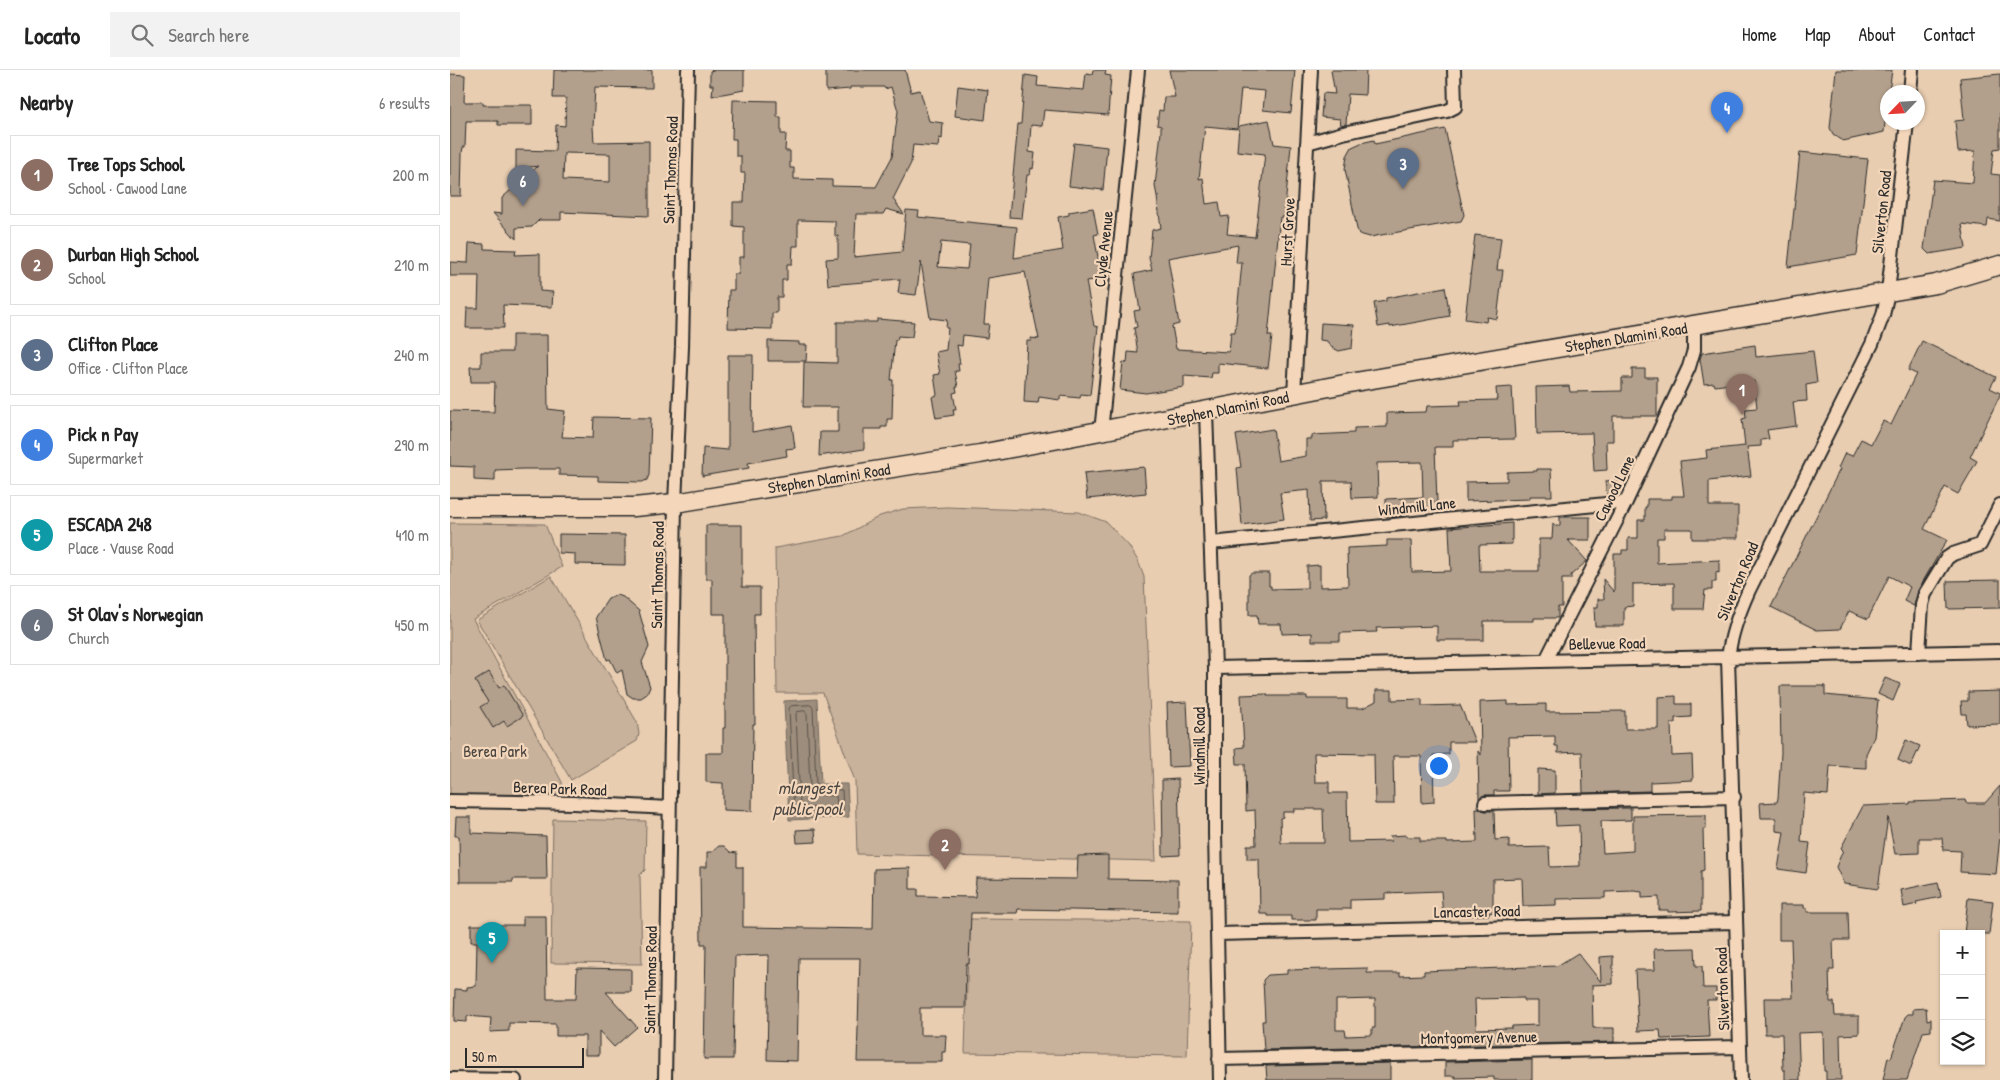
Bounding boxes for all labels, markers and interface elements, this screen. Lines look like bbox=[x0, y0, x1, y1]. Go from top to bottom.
search box bbox=[110, 12, 460, 57]
text: Locato bbox=[25, 19, 80, 51]
icon: search bbox=[128, 21, 156, 49]
text: Search here bbox=[168, 22, 249, 48]
text: Home bbox=[1742, 22, 1777, 47]
text: Map bbox=[1805, 22, 1830, 47]
text: About bbox=[1858, 22, 1895, 47]
text: Contact bbox=[1923, 22, 1975, 47]
north arrow bbox=[1880, 85, 1925, 130]
text: Nearby bbox=[20, 88, 73, 117]
text: 6 results bbox=[379, 92, 430, 114]
pin: 4 bbox=[1711, 92, 1743, 133]
street label: Saint Thomas Road bbox=[657, 116, 683, 224]
pin: 3 bbox=[1387, 148, 1419, 189]
text: Tree Tops School bbox=[68, 151, 185, 177]
text: 1 bbox=[34, 164, 40, 186]
text: 200 m bbox=[393, 164, 429, 186]
pin: 6 bbox=[507, 165, 539, 206]
street label: Silverton Road bbox=[1866, 169, 1896, 255]
text: School · Cawood Lane bbox=[68, 177, 187, 199]
street label: Hurst Grove bbox=[1274, 197, 1300, 267]
street label: Clyde Avenue bbox=[1088, 209, 1118, 288]
text: Durban High School bbox=[68, 241, 199, 267]
text: 2 bbox=[33, 254, 41, 276]
text: 210 m bbox=[394, 254, 429, 276]
text: School bbox=[68, 267, 105, 289]
street label: Stephen Dlamini Road bbox=[1563, 316, 1689, 358]
text: Clifton Place bbox=[68, 331, 158, 357]
text: 3 bbox=[33, 344, 41, 366]
text: 240 m bbox=[394, 344, 429, 366]
text: Office · Clifton Place bbox=[68, 357, 188, 379]
pin: 1 bbox=[1726, 374, 1758, 415]
street label: Stephen Dlamini Road bbox=[1165, 385, 1291, 431]
text: Pick n Pay bbox=[68, 421, 139, 447]
text: 4 bbox=[34, 434, 40, 456]
text: 290 m bbox=[394, 434, 429, 456]
text: Supermarket bbox=[68, 447, 143, 469]
street label: Cawood Lane bbox=[1589, 451, 1640, 525]
street label: Stephen Dlamini Road bbox=[766, 457, 892, 499]
street label: Windmill Lane bbox=[1377, 491, 1457, 521]
text: ESCADA 248 bbox=[68, 511, 152, 537]
street label: Saint Thomas Road bbox=[645, 521, 669, 629]
text: 5 bbox=[34, 524, 40, 546]
text: 410 m bbox=[395, 524, 429, 546]
text: Place · Vause Road bbox=[68, 537, 173, 559]
street label: Silverton Road bbox=[1711, 538, 1763, 624]
text: St Olav's Norwegian bbox=[68, 601, 203, 627]
text: 6 bbox=[34, 614, 40, 636]
text: 450 m bbox=[395, 614, 429, 636]
text: Church bbox=[68, 627, 109, 649]
street label: Bellevue Road bbox=[1568, 631, 1646, 655]
street label: Windmill Road bbox=[1188, 707, 1210, 785]
park label: Berea Park bbox=[463, 740, 527, 762]
your location bbox=[1426, 753, 1452, 779]
street label: Berea Park Road bbox=[513, 775, 607, 801]
water label: mlangest public pool bbox=[772, 775, 844, 821]
pin: 2 bbox=[929, 829, 961, 870]
street label: Lancaster Road bbox=[1434, 899, 1520, 923]
pin: 5 bbox=[476, 922, 508, 963]
street label: Saint Thomas Road bbox=[638, 926, 662, 1034]
map controls bbox=[1940, 930, 1985, 1065]
button: + bbox=[1940, 930, 1985, 975]
street label: Silverton Road bbox=[1710, 947, 1734, 1031]
button: − bbox=[1940, 975, 1985, 1020]
button: layers bbox=[1940, 1020, 1985, 1065]
street label: Montgomery Avenue bbox=[1420, 1025, 1538, 1049]
scale bar bbox=[465, 1045, 584, 1068]
text: 50 m bbox=[472, 1047, 497, 1066]

